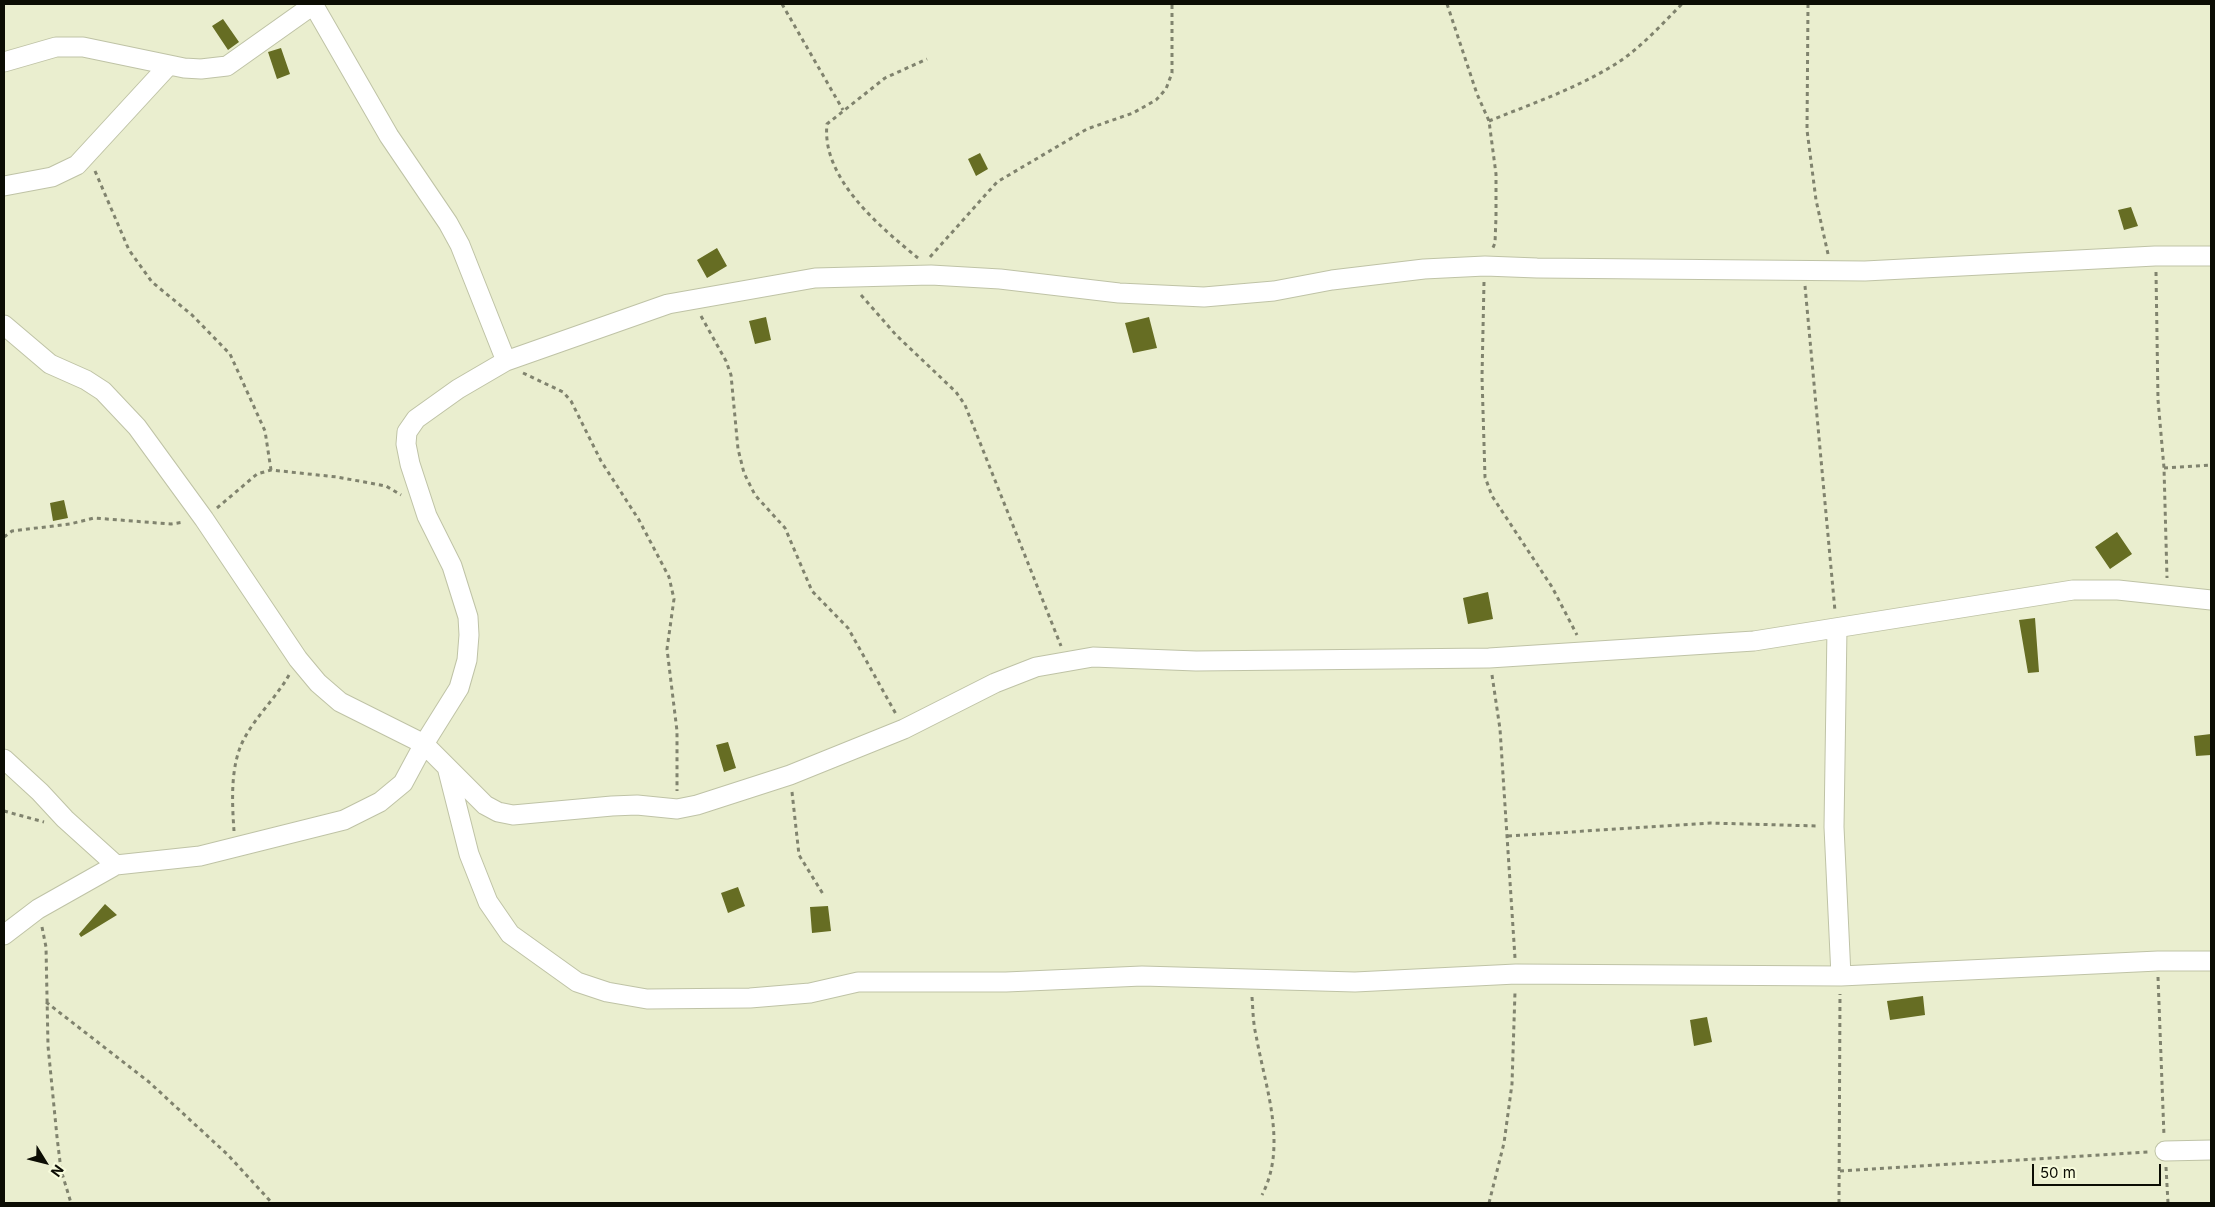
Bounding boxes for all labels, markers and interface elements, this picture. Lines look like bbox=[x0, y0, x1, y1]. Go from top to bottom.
north arrow bbox=[20, 1137, 70, 1187]
scale bar bbox=[2035, 1154, 2164, 1186]
text: N bbox=[48, 1162, 68, 1180]
text: 50 m bbox=[2040, 1163, 2076, 1182]

